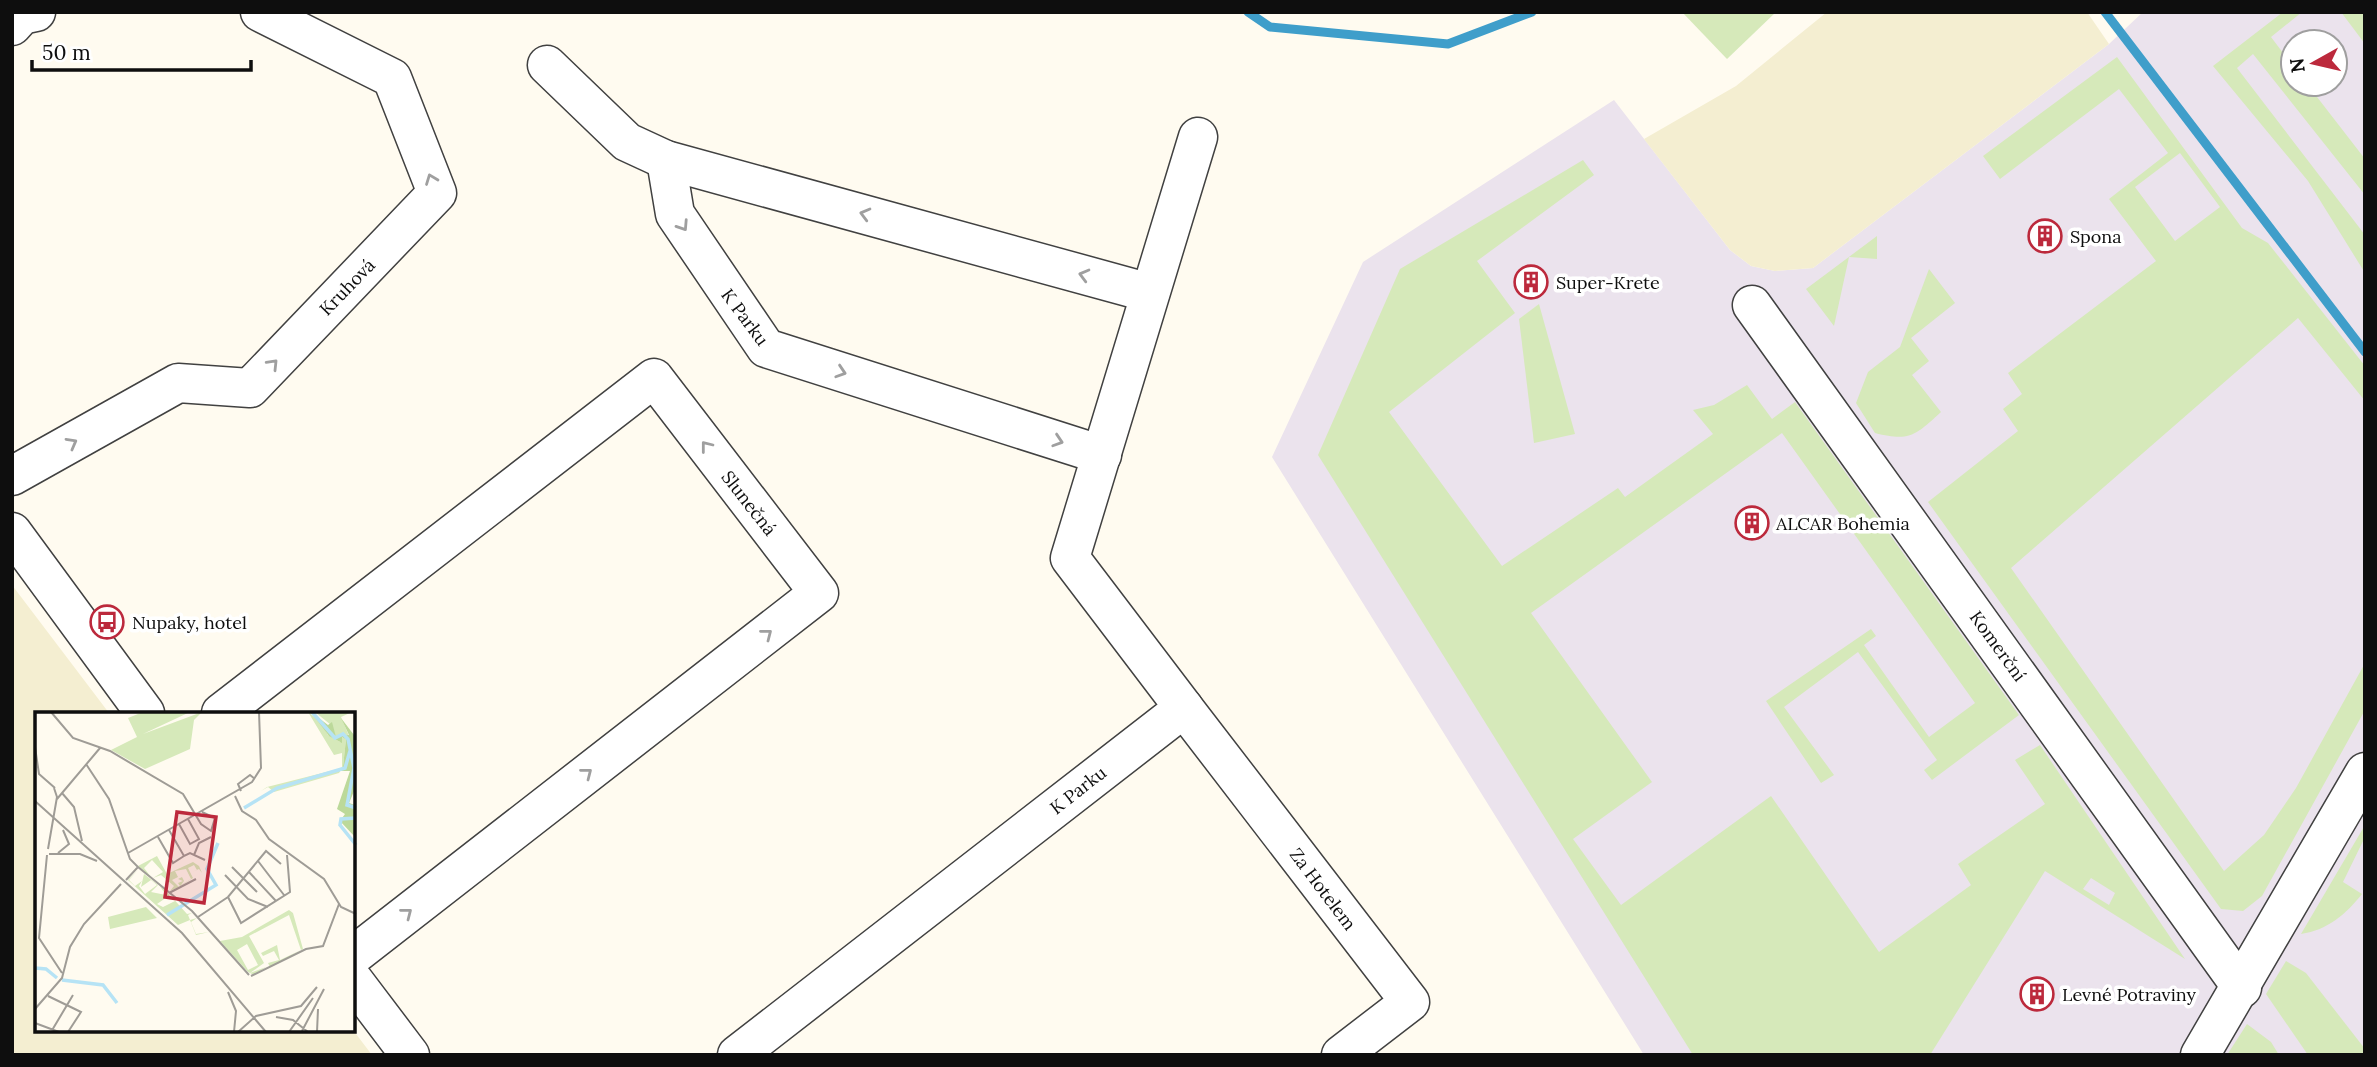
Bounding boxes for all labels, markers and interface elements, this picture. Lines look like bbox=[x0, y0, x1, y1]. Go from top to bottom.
scale bar bbox=[32, 28, 250, 72]
north arrow bbox=[2279, 28, 2349, 98]
text: 50 m bbox=[42, 39, 91, 66]
text: N bbox=[2284, 56, 2310, 74]
one-way arrow bbox=[426, 174, 440, 186]
one-way arrow bbox=[859, 208, 871, 223]
building icon: Spona bbox=[2026, 217, 2064, 255]
one-way arrow bbox=[674, 218, 687, 231]
place label: Spona bbox=[2070, 225, 2122, 248]
street label: Kruhová bbox=[314, 254, 380, 320]
building icon: Super-Krete bbox=[1512, 263, 1550, 301]
one-way arrow bbox=[1079, 269, 1091, 283]
place label: Super-Krete bbox=[1556, 271, 1660, 294]
street label: K Parku bbox=[716, 284, 774, 350]
one-way arrow bbox=[265, 359, 278, 372]
one-way arrow bbox=[835, 364, 847, 378]
one-way arrow bbox=[1051, 433, 1064, 447]
one-way arrow bbox=[64, 438, 77, 451]
one-way arrow bbox=[701, 441, 714, 454]
street label: Slunečná bbox=[716, 466, 782, 540]
building icon: ALCAR Bohemia bbox=[1733, 504, 1771, 542]
place label: ALCAR Bohemia bbox=[1775, 512, 1910, 535]
bus stop icon: Nupaky, hotel bbox=[88, 603, 126, 641]
street label: Komerční bbox=[1965, 606, 2031, 686]
place label: Nupaky, hotel bbox=[132, 611, 247, 634]
one-way arrow bbox=[759, 629, 771, 642]
inset map bbox=[35, 712, 355, 1032]
street label: K Parku bbox=[1045, 761, 1111, 819]
one-way arrow bbox=[579, 769, 592, 782]
street label: Za Hotelem bbox=[1285, 843, 1361, 935]
one-way arrow bbox=[400, 909, 412, 922]
building icon: Levné Potraviny bbox=[2018, 975, 2056, 1013]
place label: Levné Potraviny bbox=[2062, 983, 2196, 1006]

